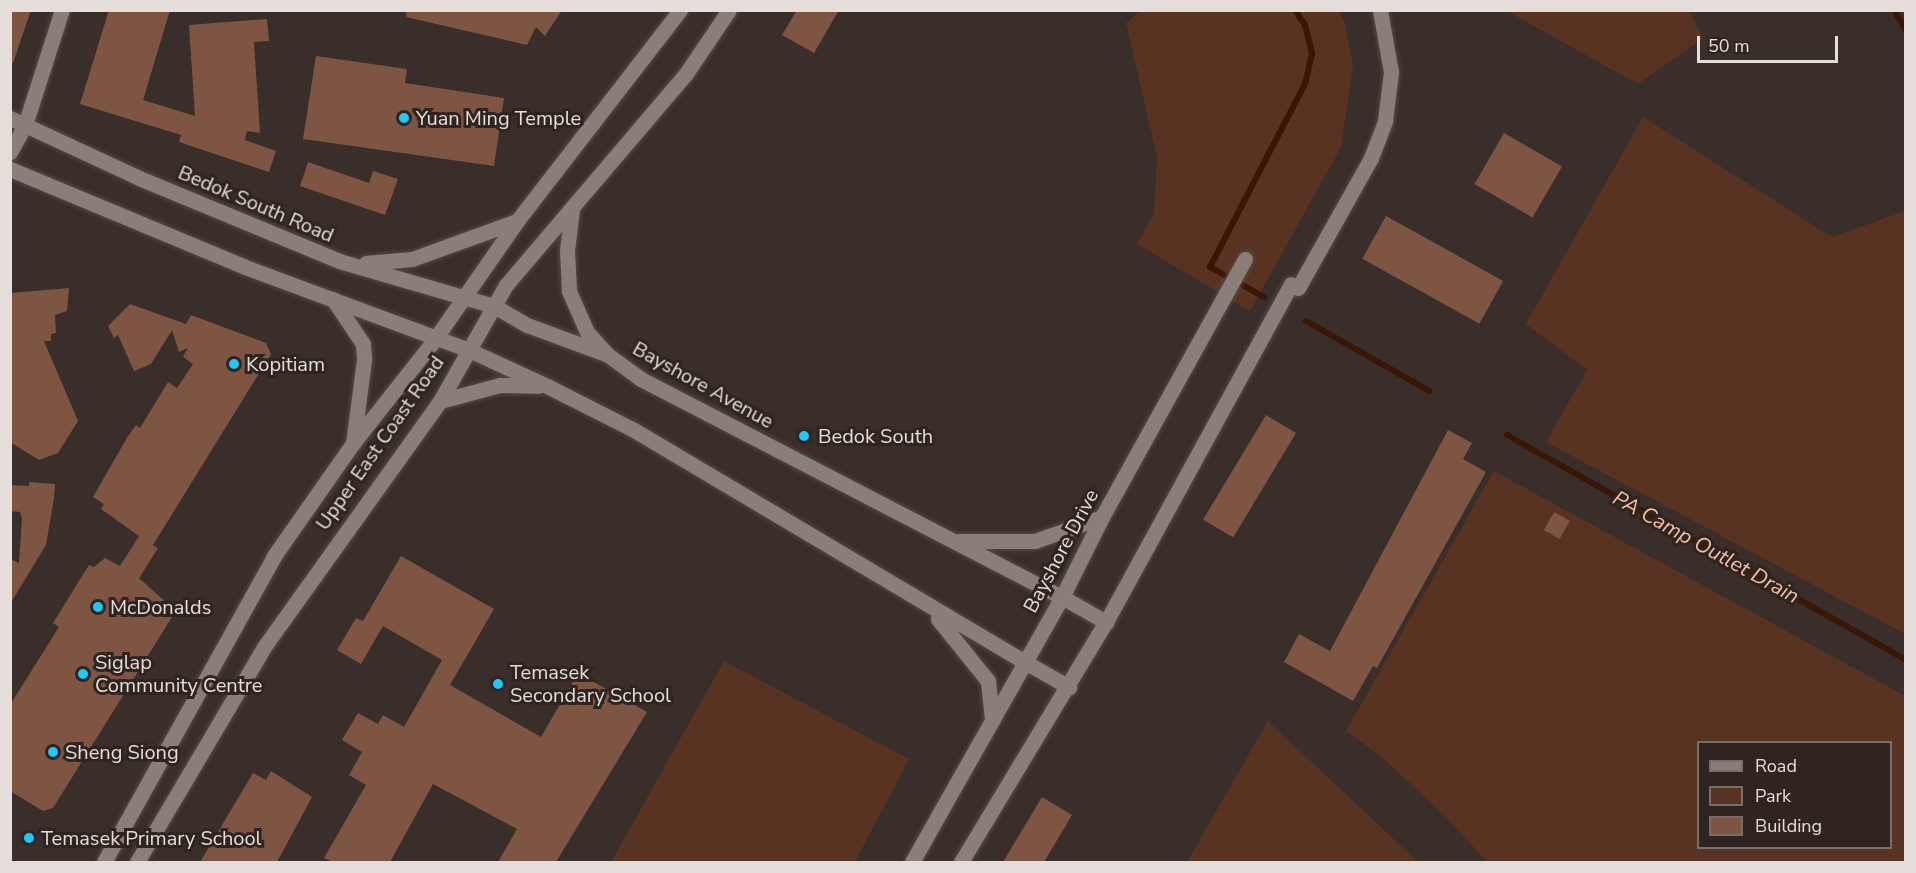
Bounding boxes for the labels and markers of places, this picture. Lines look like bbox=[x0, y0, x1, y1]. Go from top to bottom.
place label: Yuan Ming Temple bbox=[416, 106, 581, 130]
marker: Yuan Ming Temple bbox=[397, 111, 411, 125]
place label: Kopitiam bbox=[246, 352, 325, 376]
marker: Kopitiam bbox=[227, 357, 241, 371]
place label: Bedok South bbox=[818, 424, 933, 448]
marker: Bedok South bbox=[795, 427, 813, 445]
place label: McDonalds bbox=[110, 595, 211, 619]
marker: McDonalds bbox=[91, 600, 105, 614]
place label: Siglap Community Centre bbox=[95, 650, 262, 697]
place label: Temasek Secondary School bbox=[510, 660, 671, 707]
marker: Siglap Community Centre bbox=[76, 667, 90, 681]
marker: Temasek Secondary School bbox=[491, 677, 505, 691]
place label: Sheng Siong bbox=[65, 740, 179, 764]
marker: Sheng Siong bbox=[46, 745, 60, 759]
place label: Temasek Primary School bbox=[41, 826, 262, 850]
marker: Temasek Primary School bbox=[22, 831, 36, 845]

